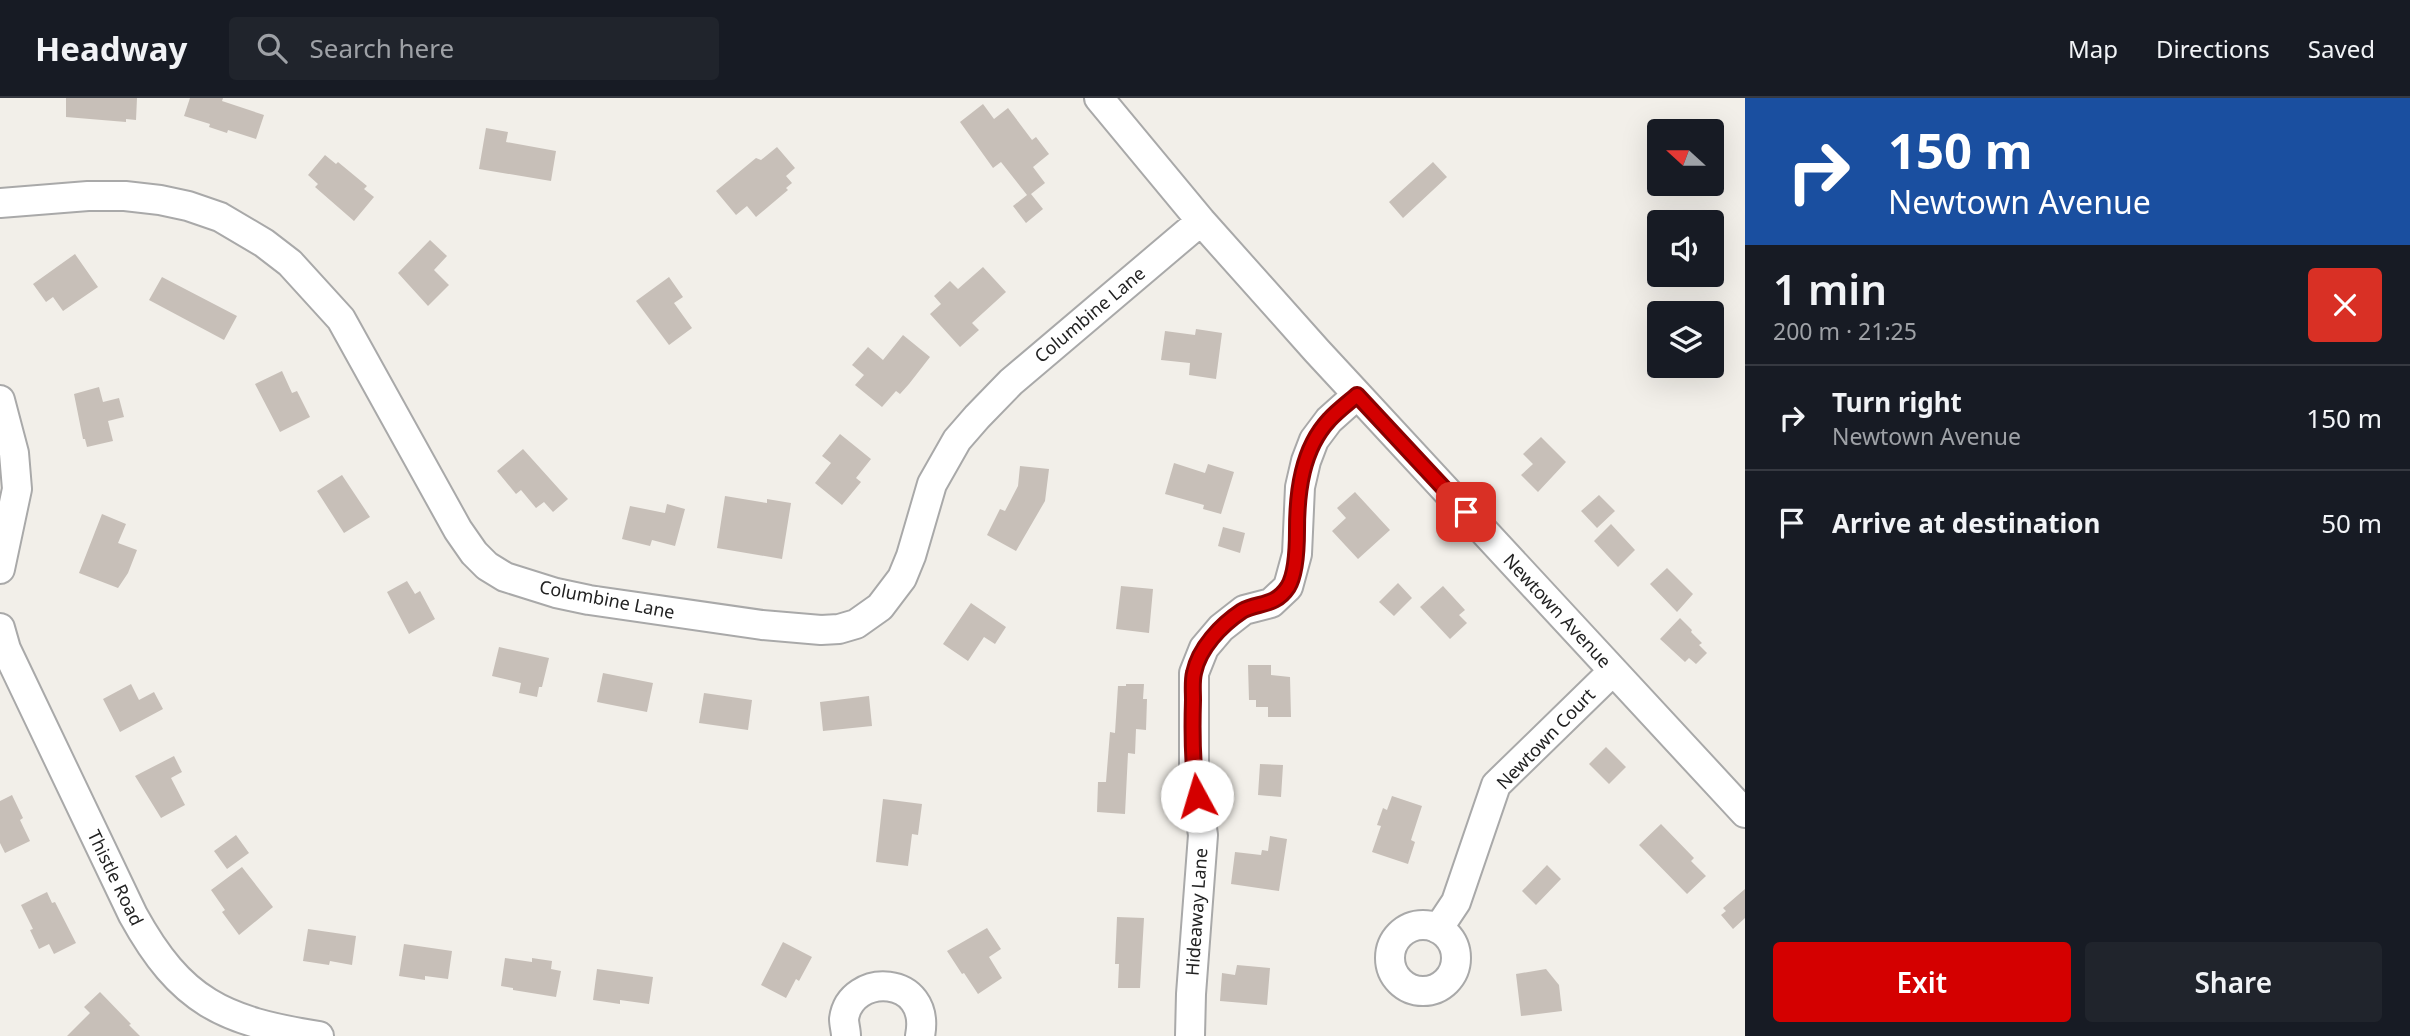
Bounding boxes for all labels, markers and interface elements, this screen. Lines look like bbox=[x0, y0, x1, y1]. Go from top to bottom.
search box bbox=[229, 17, 719, 80]
text: Headway bbox=[35, 26, 187, 71]
icon: search bbox=[253, 29, 291, 67]
text: Search here bbox=[309, 30, 454, 66]
text: Map bbox=[2068, 32, 2118, 65]
text: Directions bbox=[2156, 32, 2270, 65]
text: Saved bbox=[2308, 32, 2375, 65]
text: 150 m bbox=[1888, 117, 2033, 183]
north arrow bbox=[1647, 119, 1724, 196]
map controls bbox=[1647, 119, 1724, 378]
icon: right bbox=[1773, 126, 1864, 217]
text: Newtown Avenue bbox=[1888, 180, 2151, 223]
button: sound bbox=[1647, 210, 1724, 287]
text: 1 min bbox=[1773, 260, 1887, 317]
street label: Columbine Lane bbox=[1029, 261, 1150, 368]
button: close bbox=[2308, 268, 2382, 342]
button: layers bbox=[1647, 301, 1724, 378]
text: 200 m · 21:25 bbox=[1773, 315, 1917, 347]
text: Turn right bbox=[1832, 384, 1962, 420]
icon: right bbox=[1773, 399, 1811, 437]
text: 150 m bbox=[2306, 400, 2382, 436]
text: Newtown Avenue bbox=[1832, 420, 2021, 452]
pin bbox=[1436, 482, 1496, 542]
icon: arrive bbox=[1447, 493, 1485, 531]
icon: arrive bbox=[1773, 504, 1811, 542]
text: Arrive at destination bbox=[1832, 505, 2101, 541]
text: 50 m bbox=[2321, 505, 2382, 541]
street label: Newtown Avenue bbox=[1499, 548, 1617, 673]
street label: Columbine Lane bbox=[537, 574, 677, 624]
street label: Newtown Court bbox=[1491, 682, 1600, 794]
position arrow bbox=[1160, 759, 1234, 833]
street label: Thistle Road bbox=[82, 826, 149, 929]
street label: Hideaway Lane bbox=[1180, 847, 1212, 977]
button: Exit bbox=[1773, 942, 2071, 1022]
button: Share bbox=[2085, 942, 2382, 1022]

